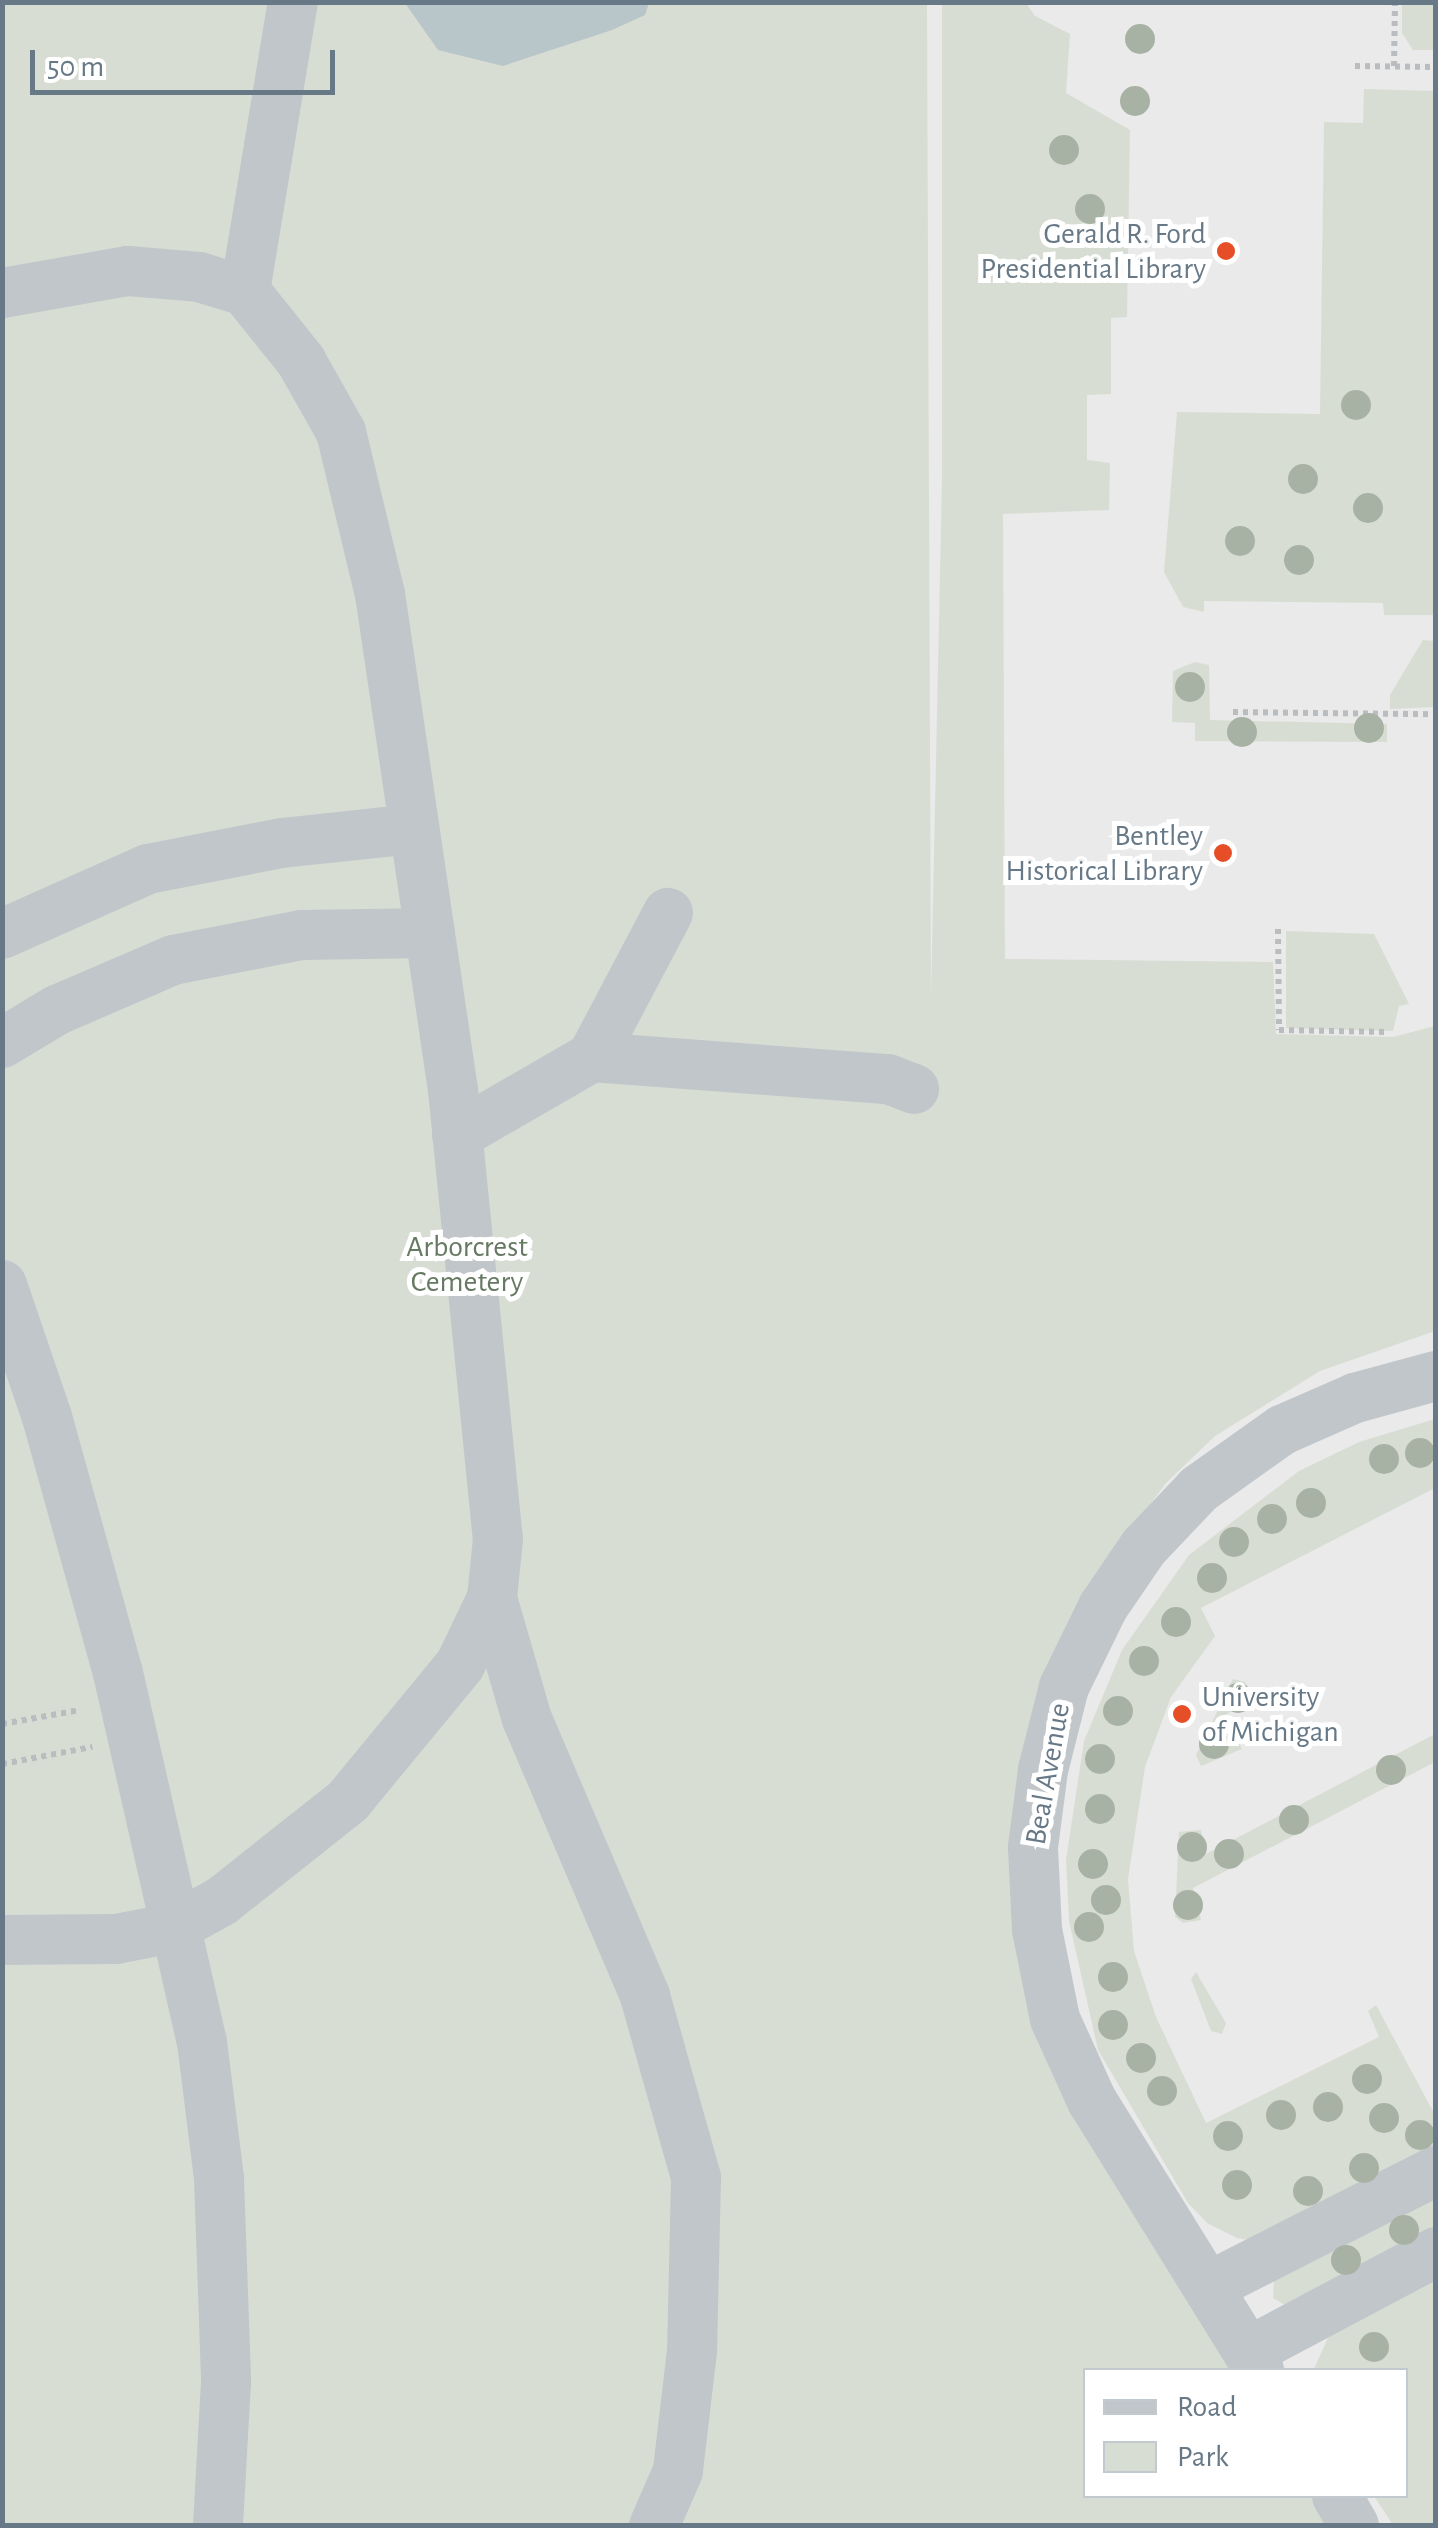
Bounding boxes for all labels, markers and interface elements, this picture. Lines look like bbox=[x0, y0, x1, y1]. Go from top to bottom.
scale bar bbox=[35, 30, 340, 92]
text: 50 m bbox=[47, 52, 104, 82]
place label: Gerald R. Ford Presidential Library bbox=[980, 216, 1206, 286]
marker: Gerald R. Ford Presidential Library bbox=[1215, 240, 1237, 262]
place label: Bentley Historical Library bbox=[1005, 818, 1203, 888]
marker: Bentley Historical Library bbox=[1212, 842, 1234, 864]
park label: Arborcrest Cemetery bbox=[406, 1229, 528, 1300]
place label: University of Michigan bbox=[1202, 1679, 1339, 1750]
street label: Beal Avenue bbox=[1018, 1700, 1078, 1848]
marker: University of Michigan bbox=[1171, 1703, 1193, 1725]
legend bbox=[1083, 2368, 1408, 2498]
text: Road bbox=[1177, 2392, 1237, 2422]
text: Park bbox=[1177, 2442, 1229, 2472]

